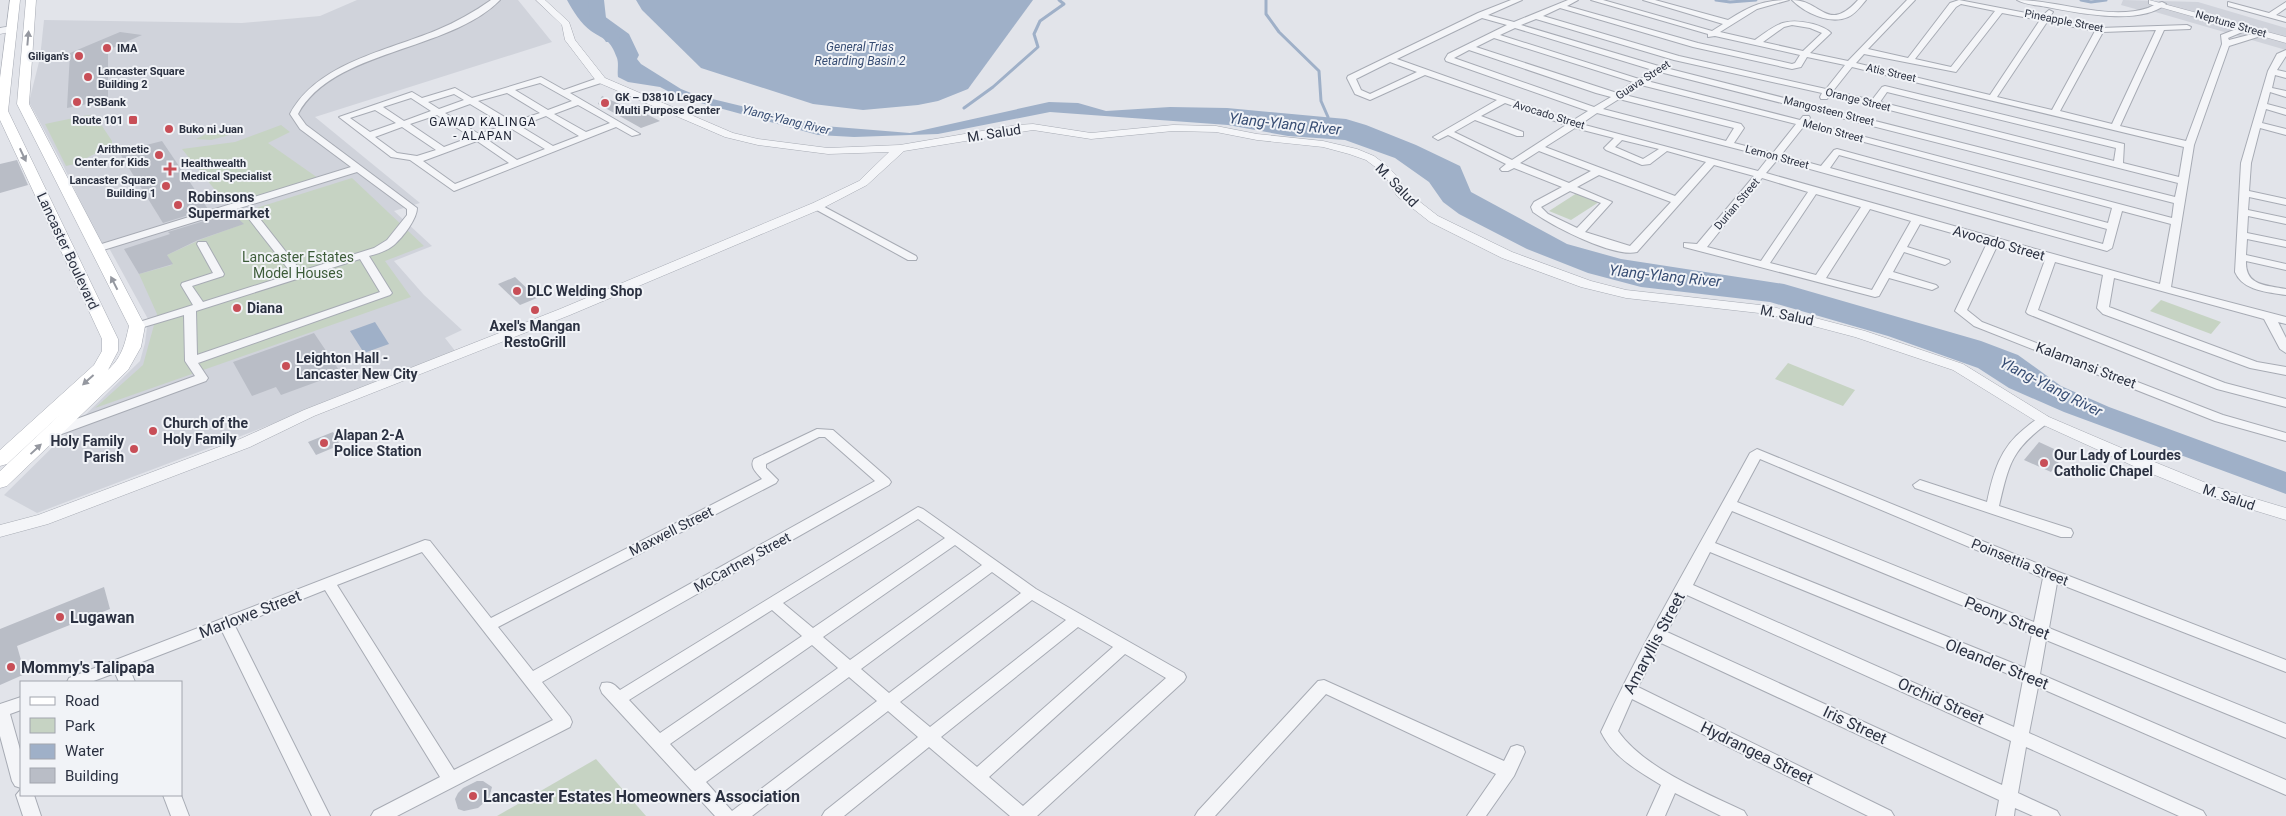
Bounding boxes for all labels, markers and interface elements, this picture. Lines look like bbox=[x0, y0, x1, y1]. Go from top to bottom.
street label: Pineapple Street bbox=[2023, 7, 2105, 35]
street label: Neptune Street bbox=[2194, 8, 2268, 40]
one-way arrow bbox=[24, 30, 32, 46]
water label: General Trias Retarding Basin 2 bbox=[815, 40, 906, 68]
marker: IMA bbox=[101, 42, 113, 54]
place label: IMA bbox=[117, 42, 138, 55]
place label: Giligan's bbox=[28, 50, 69, 63]
marker: Giligan's bbox=[73, 50, 85, 62]
street label: Guava Street bbox=[1613, 57, 1673, 102]
street label: Atis Street bbox=[1865, 61, 1918, 85]
place label: Lancaster Square Building 2 bbox=[98, 65, 185, 91]
marker: Lancaster Square Building 2 bbox=[82, 71, 94, 83]
street label: Orange Street bbox=[1824, 86, 1892, 114]
place label: GK – D3810 Legacy Multi Purpose Center bbox=[615, 91, 720, 117]
street label: Mangosteen Street bbox=[1782, 93, 1876, 129]
marker: PSBank bbox=[71, 96, 83, 108]
place label: PSBank bbox=[87, 96, 126, 109]
marker: GK – D3810 Legacy Multi Purpose Center bbox=[599, 97, 611, 109]
street label: Avocado Street bbox=[1512, 98, 1587, 132]
water label: Ylang-Ylang River bbox=[741, 102, 832, 138]
water label: Ylang-Ylang River bbox=[1228, 109, 1343, 139]
place label: Route 101 bbox=[72, 114, 123, 127]
marker: Route 101 bbox=[127, 114, 139, 126]
district label: GAWAD KALINGA - ALAPAN bbox=[429, 115, 537, 143]
street label: Melon Street bbox=[1801, 117, 1865, 145]
street label: M. Salud bbox=[966, 121, 1022, 145]
marker: Buko ni Juan bbox=[163, 123, 175, 135]
place label: Buko ni Juan bbox=[179, 123, 243, 136]
street label: Lemon Street bbox=[1744, 142, 1811, 172]
place label: Arithmetic Center for Kids bbox=[75, 143, 149, 169]
one-way arrow bbox=[19, 148, 27, 162]
marker: Arithmetic Center for Kids bbox=[153, 149, 165, 161]
place label: Healthwealth Medical Specialist bbox=[181, 157, 272, 183]
street label: M. Salud bbox=[1372, 160, 1422, 210]
marker: Healthwealth Medical Specialist bbox=[163, 162, 177, 176]
place label: Lancaster Square Building 1 bbox=[69, 174, 156, 200]
street label: Durian Street bbox=[1712, 175, 1763, 233]
marker: Lancaster Square Building 1 bbox=[160, 180, 172, 192]
place label: Robinsons Supermarket bbox=[188, 189, 270, 221]
street label: Lancaster Boulevard bbox=[34, 190, 102, 312]
marker: Robinsons Supermarket bbox=[172, 199, 184, 211]
street label: Avocado Street bbox=[1951, 222, 2047, 264]
park label: Lancaster Estates Model Houses bbox=[242, 249, 354, 281]
water label: Ylang-Ylang River bbox=[1608, 261, 1723, 291]
one-way arrow bbox=[110, 276, 118, 290]
place label: DLC Welding Shop bbox=[527, 283, 642, 299]
marker: DLC Welding Shop bbox=[511, 285, 523, 297]
place label: Diana bbox=[247, 300, 283, 316]
marker: Diana bbox=[231, 302, 243, 314]
street label: M. Salud bbox=[1759, 302, 1815, 328]
marker: Axel's Mangan RestoGrill bbox=[529, 304, 541, 316]
place label: Axel's Mangan RestoGrill bbox=[490, 318, 581, 350]
street label: Kalamansi Street bbox=[2034, 339, 2139, 392]
place label: Leighton Hall - Lancaster New City bbox=[296, 350, 419, 382]
water label: Ylang-Ylang River bbox=[1997, 353, 2106, 421]
marker: Leighton Hall - Lancaster New City bbox=[280, 360, 292, 372]
one-way arrow bbox=[83, 374, 95, 386]
place label: Church of the Holy Family bbox=[163, 415, 248, 447]
marker: Church of the Holy Family bbox=[147, 425, 159, 437]
place label: Alapan 2-A Police Station bbox=[334, 427, 422, 459]
place label: Holy Family Parish bbox=[50, 433, 125, 465]
marker: Alapan 2-A Police Station bbox=[318, 437, 330, 449]
one-way arrow bbox=[29, 443, 41, 455]
marker: Holy Family Parish bbox=[128, 443, 140, 455]
place label: Our Lady of Lourdes Catholic Chapel bbox=[2054, 447, 2181, 479]
marker: Our Lady of Lourdes Catholic Chapel bbox=[2038, 457, 2050, 469]
street label: M. Salud bbox=[2201, 481, 2257, 513]
street label: Maxwell Street bbox=[626, 503, 716, 559]
street label: McCartney Street bbox=[691, 529, 793, 595]
street label: Poinsettia Street bbox=[1969, 535, 2071, 589]
street label: Marlowe Street bbox=[196, 586, 304, 642]
street label: Amaryllis Street bbox=[1619, 589, 1689, 697]
street label: Peony Street bbox=[1962, 592, 2052, 644]
place label: Lugawan bbox=[70, 608, 134, 627]
marker: Lugawan bbox=[54, 611, 66, 623]
street label: Oleander Street bbox=[1942, 635, 2052, 693]
place label: Mommy's Talipapa bbox=[21, 658, 155, 677]
marker: Mommy's Talipapa bbox=[5, 661, 17, 673]
street label: Orchid Street bbox=[1895, 673, 1987, 729]
legend bbox=[20, 681, 182, 796]
text: Road bbox=[65, 692, 99, 710]
street label: Iris Street bbox=[1820, 702, 1890, 748]
text: Park bbox=[65, 717, 96, 735]
street label: Hydrangea Street bbox=[1698, 718, 1816, 788]
text: Water bbox=[65, 742, 104, 760]
text: Building bbox=[65, 767, 119, 785]
place label: Lancaster Estates Homeowners Association bbox=[483, 787, 800, 806]
marker: Lancaster Estates Homeowners Association bbox=[467, 790, 479, 802]

